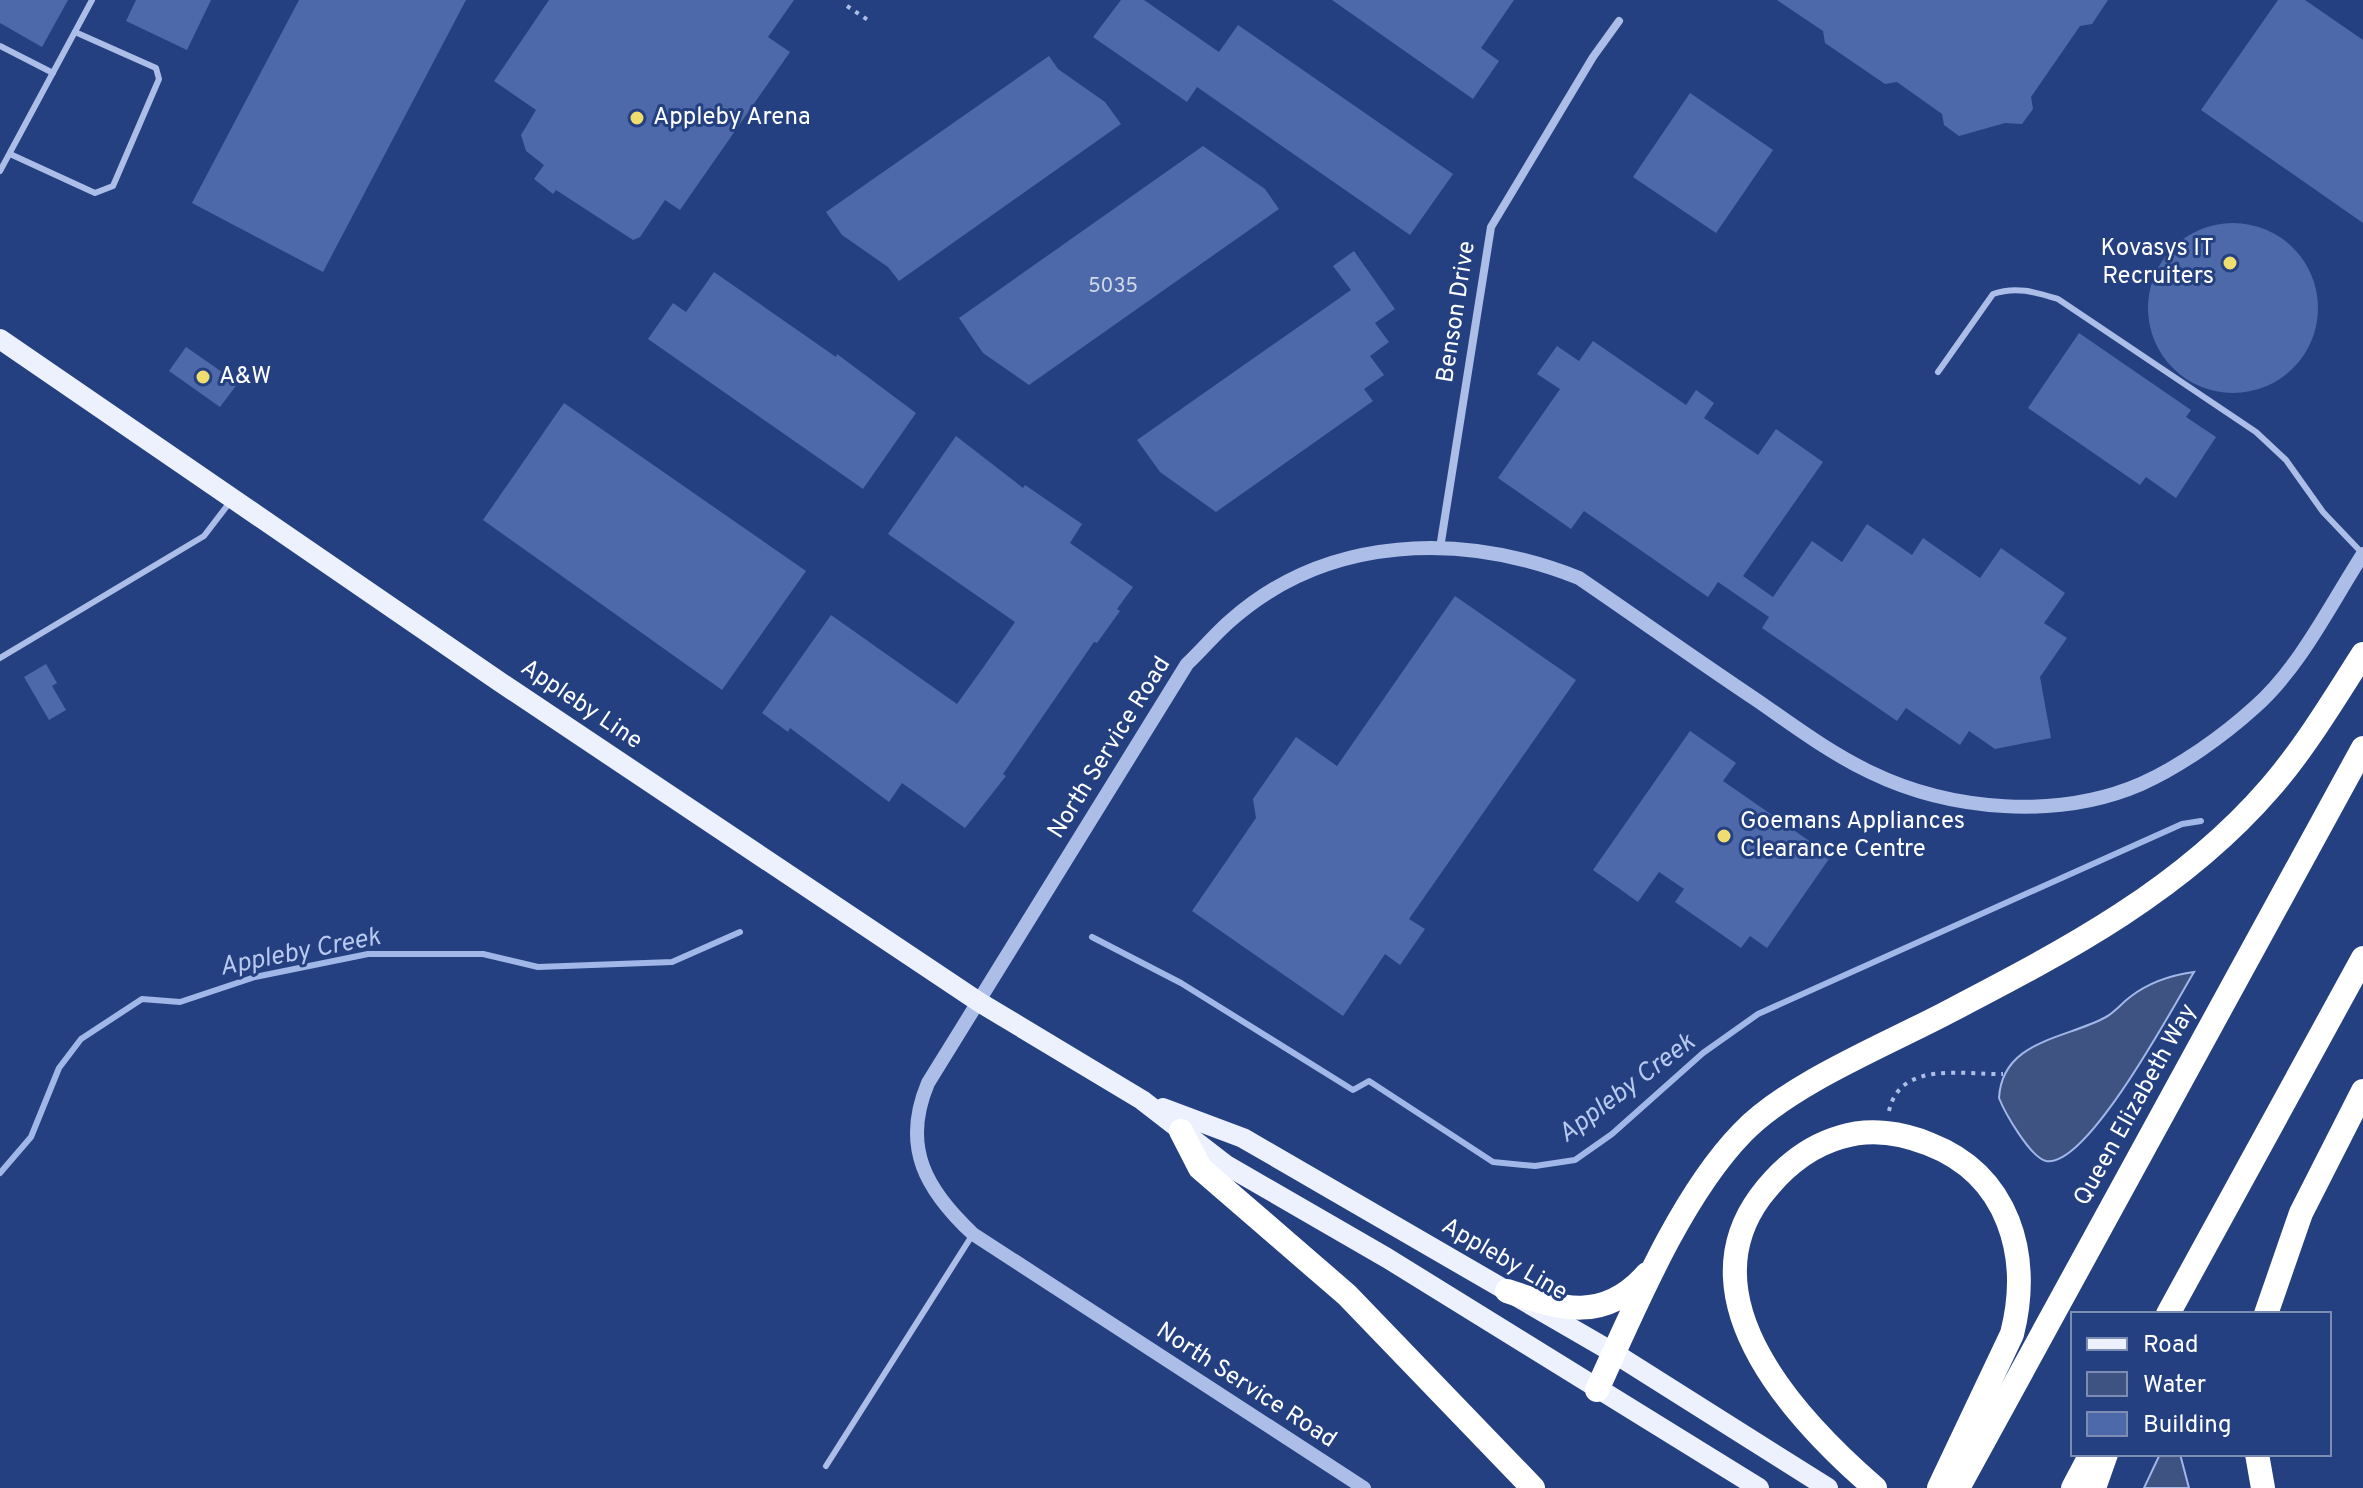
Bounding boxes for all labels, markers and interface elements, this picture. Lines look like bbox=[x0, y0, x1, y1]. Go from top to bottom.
place label: Appleby Arena bbox=[653, 103, 811, 133]
marker: Appleby Arena bbox=[628, 109, 646, 127]
place label: Kovasys IT Recruiters bbox=[2100, 234, 2214, 292]
street label: Benson Drive bbox=[1431, 239, 1483, 385]
marker: Kovasys IT Recruiters bbox=[2221, 254, 2239, 272]
house number: 5035 bbox=[1088, 274, 1138, 300]
place label: A&W bbox=[219, 362, 271, 392]
marker: A&W bbox=[194, 368, 212, 386]
street label: North Service Road bbox=[1042, 651, 1178, 845]
street label: Appleby Line bbox=[514, 653, 648, 757]
place label: Goemans Appliances Clearance Centre bbox=[1740, 807, 1965, 865]
marker: Goemans Appliances Clearance Centre bbox=[1715, 827, 1733, 845]
water label: Appleby Creek bbox=[217, 921, 384, 985]
street label: Queen Elizabeth Way bbox=[2068, 999, 2204, 1211]
water label: Appleby Creek bbox=[1552, 1026, 1703, 1151]
street label: Appleby Line bbox=[1436, 1212, 1572, 1308]
legend bbox=[2071, 1312, 2331, 1456]
street label: North Service Road bbox=[1150, 1316, 1342, 1456]
text: Road bbox=[2143, 1331, 2199, 1361]
text: Water bbox=[2143, 1371, 2206, 1401]
text: Building bbox=[2143, 1411, 2232, 1441]

